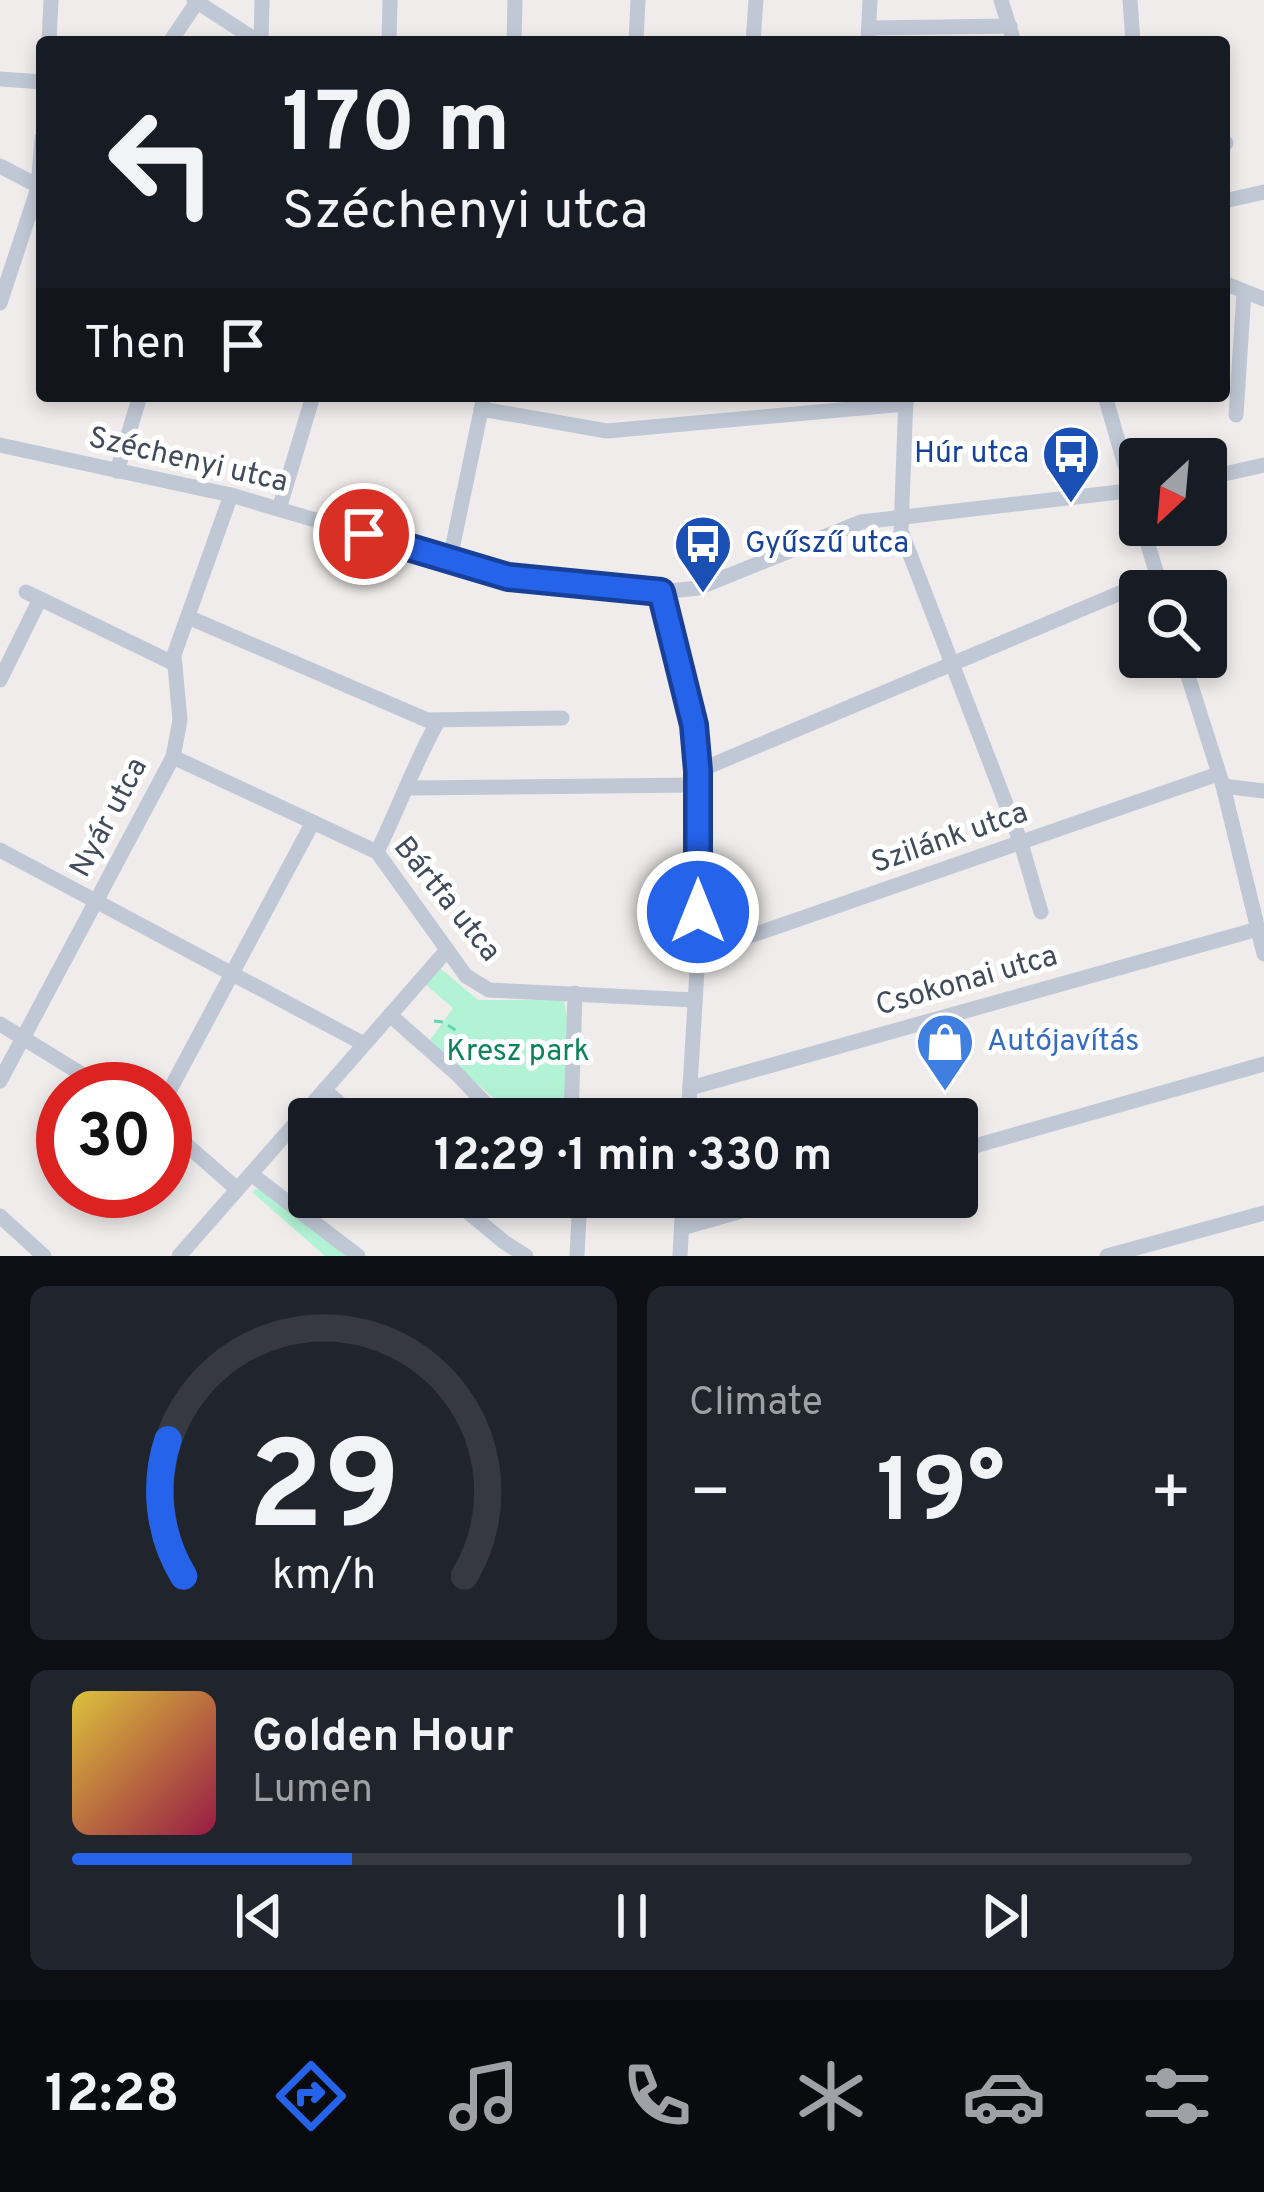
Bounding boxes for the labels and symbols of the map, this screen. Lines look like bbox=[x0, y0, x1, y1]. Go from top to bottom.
street label: Széchenyi utca bbox=[85, 420, 291, 502]
bus stop icon: Húr utca bbox=[1040, 423, 1102, 505]
place label: Húr utca bbox=[914, 436, 1029, 473]
north arrow bbox=[1119, 438, 1227, 546]
pin bbox=[313, 483, 415, 585]
bus stop icon: Gyűszű utca bbox=[672, 513, 734, 595]
place label: Gyűszű utca bbox=[745, 526, 909, 563]
street label: Nyár utca bbox=[63, 752, 157, 884]
street label: Szilánk utca bbox=[867, 795, 1033, 883]
street label: Bártfa utca bbox=[384, 830, 508, 970]
position arrow bbox=[635, 849, 761, 975]
street label: Csokonai utca bbox=[872, 938, 1062, 1026]
shop icon: Autójavítás bbox=[914, 1011, 976, 1093]
place label: Autójavítás bbox=[987, 1024, 1139, 1061]
park label: Kresz park bbox=[446, 1034, 590, 1071]
speed limit sign: 30 bbox=[36, 1062, 192, 1218]

